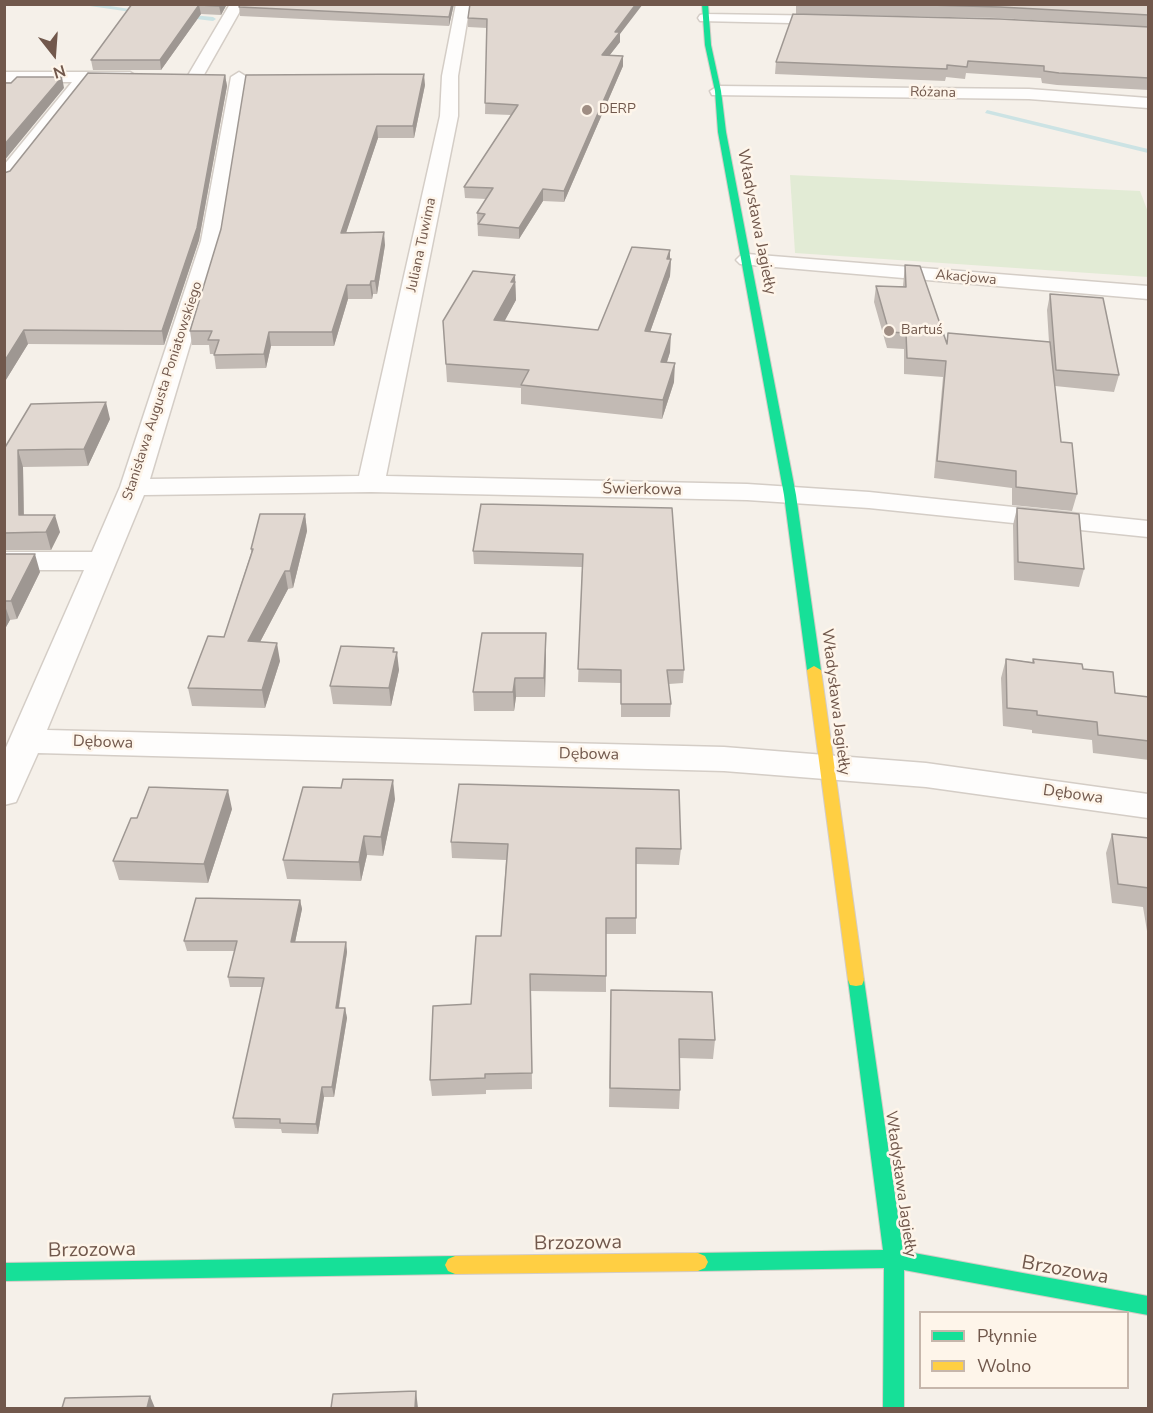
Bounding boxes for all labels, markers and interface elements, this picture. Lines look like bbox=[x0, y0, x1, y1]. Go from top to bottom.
north arrow bbox=[24, 24, 84, 84]
text: N bbox=[50, 59, 68, 83]
street label: Różana bbox=[910, 84, 956, 102]
place label: DERP bbox=[599, 102, 636, 118]
marker: DERP bbox=[580, 103, 594, 117]
street label: Władysława Jagiełły bbox=[732, 148, 780, 296]
street label: Juliana Tuwima bbox=[404, 196, 440, 294]
street label: Akacjowa bbox=[935, 267, 997, 289]
street label: Stanisława Augusta Poniatowskiego bbox=[120, 279, 206, 503]
place label: Bartuś bbox=[901, 323, 943, 339]
marker: Bartuś bbox=[882, 324, 896, 338]
street label: Świerkowa bbox=[602, 480, 682, 500]
street label: Władysława Jagiełły bbox=[816, 628, 854, 776]
street label: Dębowa bbox=[73, 732, 133, 754]
street label: Dębowa bbox=[559, 745, 619, 765]
street label: Dębowa bbox=[1042, 781, 1104, 809]
street label: Władysława Jagiełły bbox=[880, 1110, 920, 1258]
street label: Brzozowa bbox=[534, 1231, 622, 1257]
street label: Brzozowa bbox=[48, 1238, 136, 1264]
street label: Brzozowa bbox=[1020, 1252, 1110, 1290]
legend bbox=[919, 1311, 1129, 1389]
text: Płynnie bbox=[977, 1324, 1037, 1348]
text: Wolno bbox=[977, 1354, 1031, 1378]

